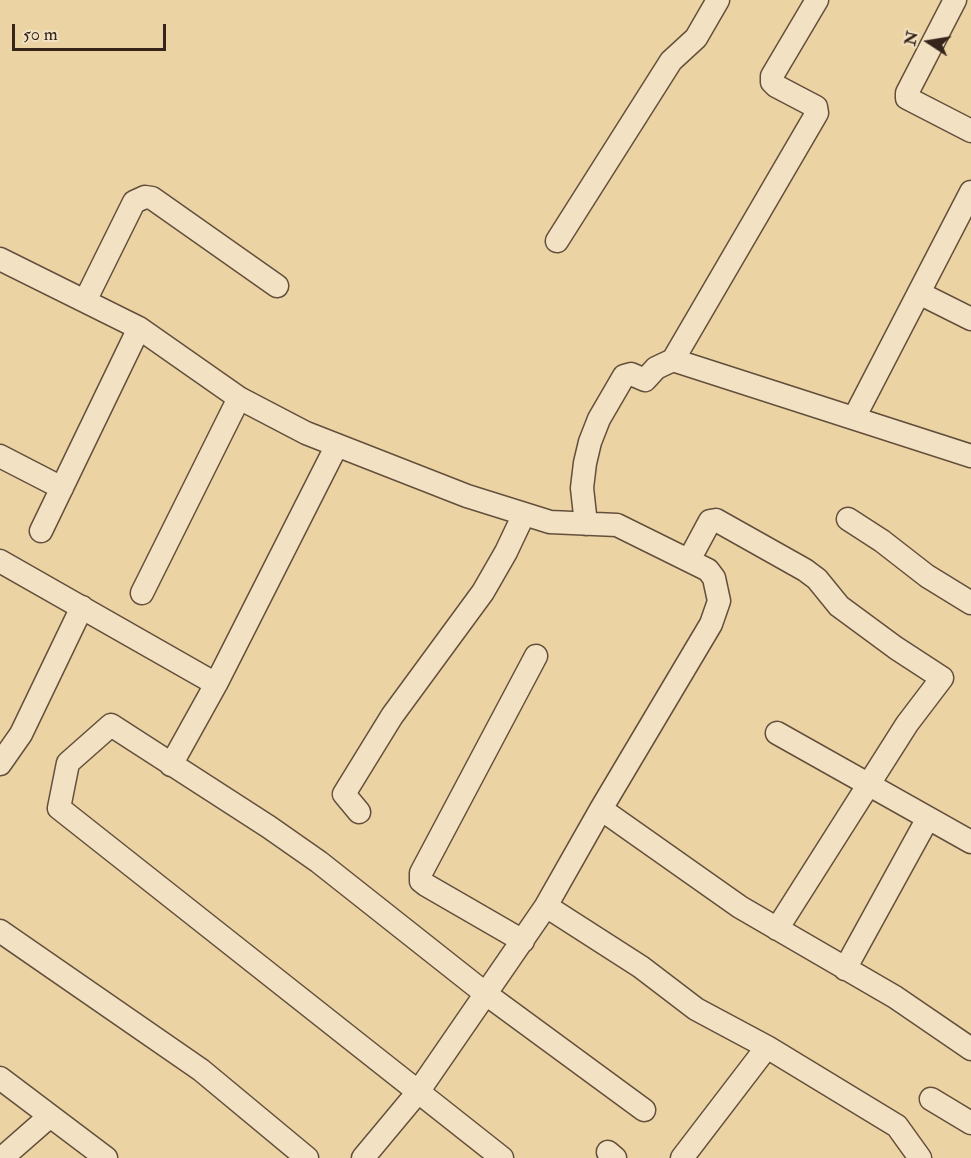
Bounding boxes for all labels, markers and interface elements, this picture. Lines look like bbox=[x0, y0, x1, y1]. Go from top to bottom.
scale bar bbox=[15, 12, 170, 50]
north arrow bbox=[899, 12, 959, 72]
text: 50 m bbox=[23, 23, 58, 46]
text: N bbox=[900, 29, 923, 47]

